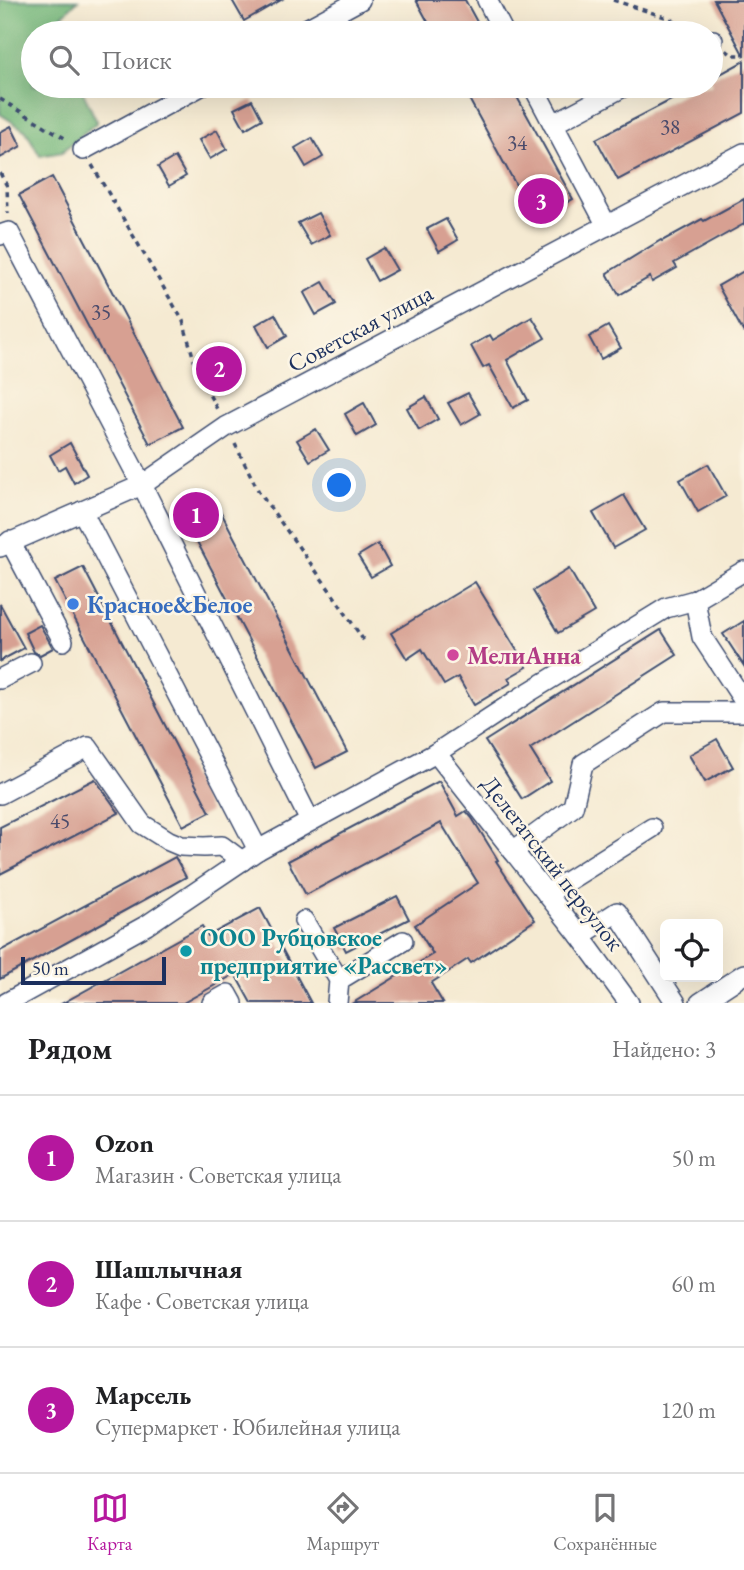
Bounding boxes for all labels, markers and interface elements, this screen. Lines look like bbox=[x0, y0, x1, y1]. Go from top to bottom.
search box bbox=[21, 21, 723, 98]
icon: search bbox=[45, 41, 83, 79]
text: Поиск bbox=[101, 43, 172, 77]
house number: 38 bbox=[660, 113, 680, 140]
house number: 34 bbox=[507, 129, 528, 156]
pin: 3 bbox=[518, 175, 564, 227]
street label: Советская улица bbox=[282, 277, 438, 379]
house number: 35 bbox=[91, 298, 111, 325]
pin: 2 bbox=[196, 343, 242, 395]
your location bbox=[322, 468, 356, 502]
pin: 1 bbox=[173, 489, 219, 541]
place label: Красное&Белое bbox=[87, 589, 252, 620]
marker: Красное&Белое bbox=[65, 596, 81, 612]
place label: МелиАнна bbox=[467, 640, 581, 671]
marker: МелиАнна bbox=[445, 647, 461, 663]
street label: Делегатский переулок bbox=[475, 769, 631, 957]
house number: 45 bbox=[50, 807, 70, 834]
map controls bbox=[660, 919, 723, 982]
button: locate bbox=[660, 919, 723, 982]
place label: ООО Рубцовское предприятие «Рассвет» bbox=[200, 922, 448, 981]
marker: ООО Рубцовское предприятие «Рассвет» bbox=[178, 943, 194, 959]
scale bar bbox=[21, 954, 166, 986]
text: 50 m bbox=[32, 956, 69, 981]
text: Рядом bbox=[28, 1029, 112, 1068]
text: Найдено: 3 bbox=[612, 1034, 716, 1064]
text: Ozon bbox=[95, 1126, 154, 1160]
text: 1 bbox=[45, 1143, 57, 1173]
text: 50 m bbox=[671, 1143, 716, 1173]
text: Магазин · Советская улица bbox=[95, 1160, 342, 1190]
text: Шашлычная bbox=[95, 1252, 243, 1286]
text: 2 bbox=[45, 1269, 57, 1299]
text: 60 m bbox=[671, 1269, 716, 1299]
text: Кафе · Советская улица bbox=[95, 1286, 309, 1316]
text: Марсель bbox=[95, 1378, 191, 1412]
text: 3 bbox=[45, 1395, 57, 1425]
text: 120 m bbox=[660, 1395, 716, 1425]
text: Супермаркет · Юбилейная улица bbox=[95, 1412, 400, 1442]
tab: Карта bbox=[87, 1489, 132, 1556]
tab: Маршрут bbox=[306, 1489, 379, 1556]
tab: Сохранённые bbox=[553, 1489, 657, 1556]

